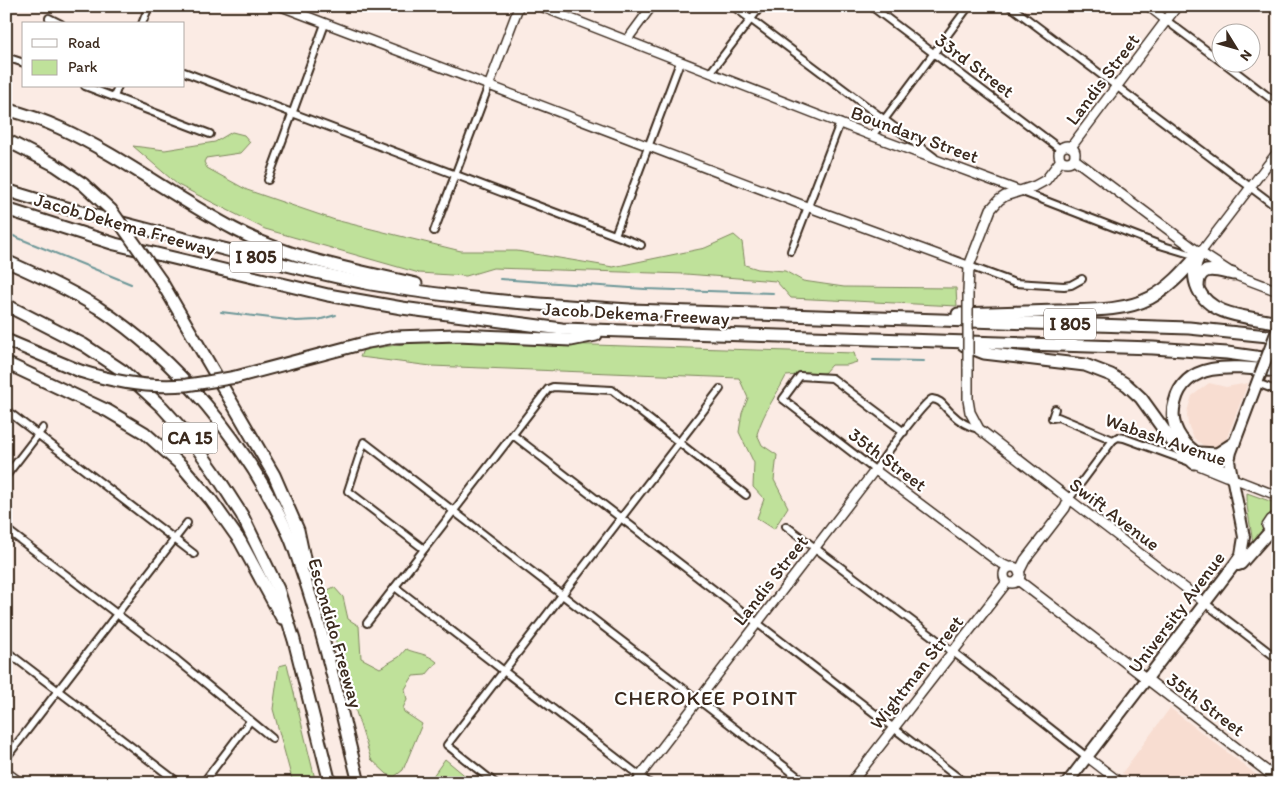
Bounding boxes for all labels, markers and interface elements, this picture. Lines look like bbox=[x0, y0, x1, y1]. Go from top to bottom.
legend bbox=[22, 22, 185, 88]
north arrow bbox=[1212, 22, 1262, 72]
street label: 33rd Street bbox=[931, 28, 1019, 103]
street label: Landis Street bbox=[1061, 29, 1144, 130]
text: Road bbox=[68, 34, 101, 52]
text: N bbox=[1236, 47, 1256, 64]
text: Park bbox=[68, 58, 98, 76]
street label: Boundary Street bbox=[848, 101, 982, 168]
street label: Jacob Dekema Freeway bbox=[32, 188, 218, 261]
road number: I 805 bbox=[230, 242, 282, 272]
street label: Jacob Dekema Freeway bbox=[542, 297, 730, 330]
road number: I 805 bbox=[1044, 308, 1096, 339]
street label: Wabash Avenue bbox=[1102, 408, 1230, 471]
road number: CA 15 bbox=[162, 422, 218, 453]
street label: 35th Street bbox=[844, 423, 931, 496]
street label: Swift Avenue bbox=[1065, 473, 1164, 556]
street label: Landis Street bbox=[728, 531, 813, 630]
street label: University Avenue bbox=[1123, 547, 1230, 678]
street label: Escondido Freeway bbox=[303, 556, 368, 711]
street label: Wightman Street bbox=[865, 611, 968, 734]
street label: 35th Street bbox=[1162, 668, 1249, 741]
district label: CHEROKEE POINT bbox=[614, 685, 798, 710]

